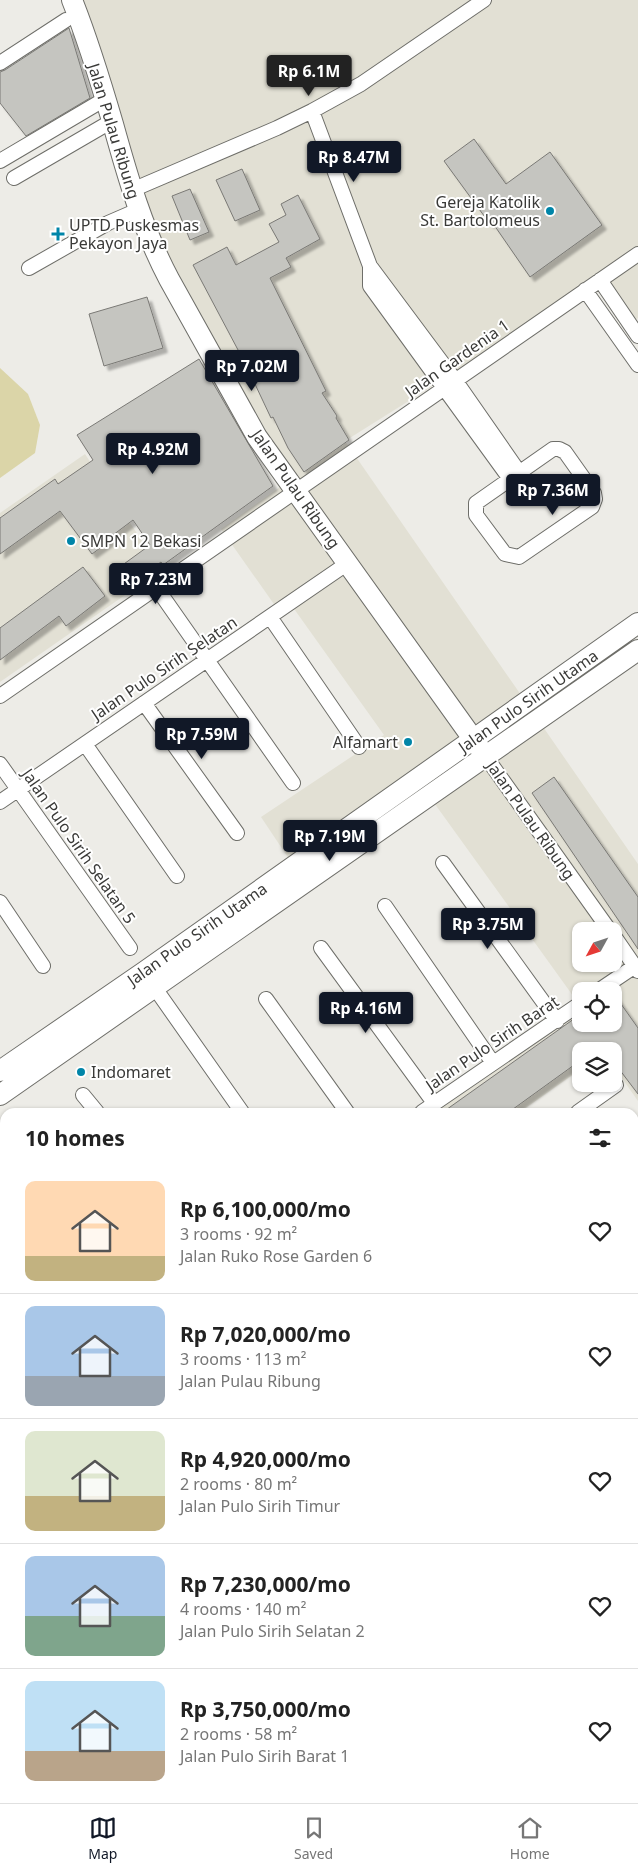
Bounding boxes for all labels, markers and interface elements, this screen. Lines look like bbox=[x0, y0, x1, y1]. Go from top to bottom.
pin: Rp 6.1M bbox=[263, 54, 355, 97]
street label: Jalan Pulau Ribung bbox=[82, 59, 145, 202]
text: Rp 6.1M bbox=[278, 60, 340, 82]
pin: Rp 8.47M bbox=[302, 140, 406, 183]
text: Rp 8.47M bbox=[318, 146, 390, 168]
place label: Gereja Katolik St. Bartolomeus bbox=[420, 191, 540, 231]
marker: Gereja Katolik St. Bartolomeus bbox=[544, 205, 556, 217]
place label: UPTD Puskesmas Pekayon Jaya bbox=[69, 214, 199, 254]
marker: UPTD Puskesmas Pekayon Jaya bbox=[51, 227, 65, 241]
street label: Jalan Gardenia 1 bbox=[399, 314, 514, 403]
pin: Rp 7.02M bbox=[200, 350, 304, 392]
text: Rp 7.02M bbox=[216, 355, 288, 377]
street label: Jalan Pulau Ribung bbox=[245, 423, 345, 553]
pin: Rp 4.92M bbox=[101, 432, 205, 475]
text: Rp 4.92M bbox=[117, 438, 189, 460]
pin: Rp 7.36M bbox=[501, 474, 605, 516]
text: Rp 7.36M bbox=[517, 479, 589, 501]
place label: SMPN 12 Bekasi bbox=[81, 530, 202, 552]
marker: SMPN 12 Bekasi bbox=[65, 535, 77, 547]
pin: Rp 7.23M bbox=[104, 562, 208, 605]
text: Rp 7.23M bbox=[120, 568, 192, 590]
street label: Jalan Pulo Sirih Selatan bbox=[85, 611, 241, 726]
street label: Jalan Pulo Sirih Utama bbox=[452, 644, 602, 759]
pin: Rp 7.59M bbox=[150, 718, 254, 760]
text: Rp 7.59M bbox=[166, 723, 238, 745]
place label: Alfamart bbox=[333, 731, 398, 753]
marker: Alfamart bbox=[402, 736, 414, 748]
street label: Jalan Pulau Ribung bbox=[480, 754, 580, 884]
street label: Jalan Pulo Sirih Selatan 5 bbox=[16, 762, 141, 928]
pin: Rp 7.19M bbox=[278, 820, 382, 862]
text: Rp 7.19M bbox=[294, 825, 366, 847]
street label: Jalan Pulo Sirih Utama bbox=[121, 877, 271, 992]
pin: Rp 3.75M bbox=[436, 908, 540, 950]
text: Rp 3.75M bbox=[452, 913, 524, 935]
north arrow bbox=[572, 922, 622, 972]
map controls bbox=[572, 922, 622, 1092]
button: locate bbox=[572, 982, 622, 1032]
street label: Jalan Pulo Sirih Barat bbox=[419, 990, 563, 1097]
pin: Rp 4.16M bbox=[314, 992, 418, 1034]
text: Rp 4.16M bbox=[330, 997, 402, 1019]
button: layers bbox=[572, 1042, 622, 1092]
place label: Indomaret bbox=[91, 1061, 171, 1083]
marker: Indomaret bbox=[75, 1066, 87, 1078]
text: 10 homes bbox=[25, 1124, 125, 1152]
icon: filters bbox=[586, 1124, 614, 1152]
text: Rp 6,100,000/mo bbox=[180, 1195, 351, 1223]
icon: home bbox=[65, 1201, 125, 1261]
icon: heart bbox=[586, 1217, 614, 1245]
text: 3 rooms · 92 m² bbox=[180, 1223, 297, 1245]
text: Jalan Ruko Rose Garden 6 bbox=[180, 1245, 372, 1267]
text: Rp 7,020,000/mo bbox=[180, 1320, 351, 1348]
icon: home bbox=[65, 1326, 125, 1386]
icon: heart bbox=[586, 1342, 614, 1370]
text: 3 rooms · 113 m² bbox=[180, 1348, 306, 1370]
text: Jalan Pulau Ribung bbox=[180, 1370, 321, 1392]
text: Rp 4,920,000/mo bbox=[180, 1445, 351, 1473]
icon: home bbox=[65, 1451, 125, 1511]
icon: heart bbox=[586, 1467, 614, 1495]
text: 2 rooms · 80 m² bbox=[180, 1473, 297, 1495]
text: Jalan Pulo Sirih Timur bbox=[180, 1495, 340, 1517]
text: Rp 7,230,000/mo bbox=[180, 1570, 351, 1598]
icon: home bbox=[65, 1576, 125, 1636]
icon: heart bbox=[586, 1592, 614, 1620]
text: 4 rooms · 140 m² bbox=[180, 1598, 306, 1620]
text: Jalan Pulo Sirih Selatan 2 bbox=[180, 1620, 365, 1642]
text: Rp 3,750,000/mo bbox=[180, 1695, 351, 1723]
icon: home bbox=[65, 1701, 125, 1761]
icon: heart bbox=[586, 1717, 614, 1745]
text: 2 rooms · 58 m² bbox=[180, 1723, 297, 1745]
text: Jalan Pulo Sirih Barat 1 bbox=[180, 1745, 349, 1767]
tab: Map bbox=[88, 1814, 117, 1863]
tab: Saved bbox=[294, 1814, 333, 1863]
tab: Home bbox=[510, 1814, 550, 1863]

